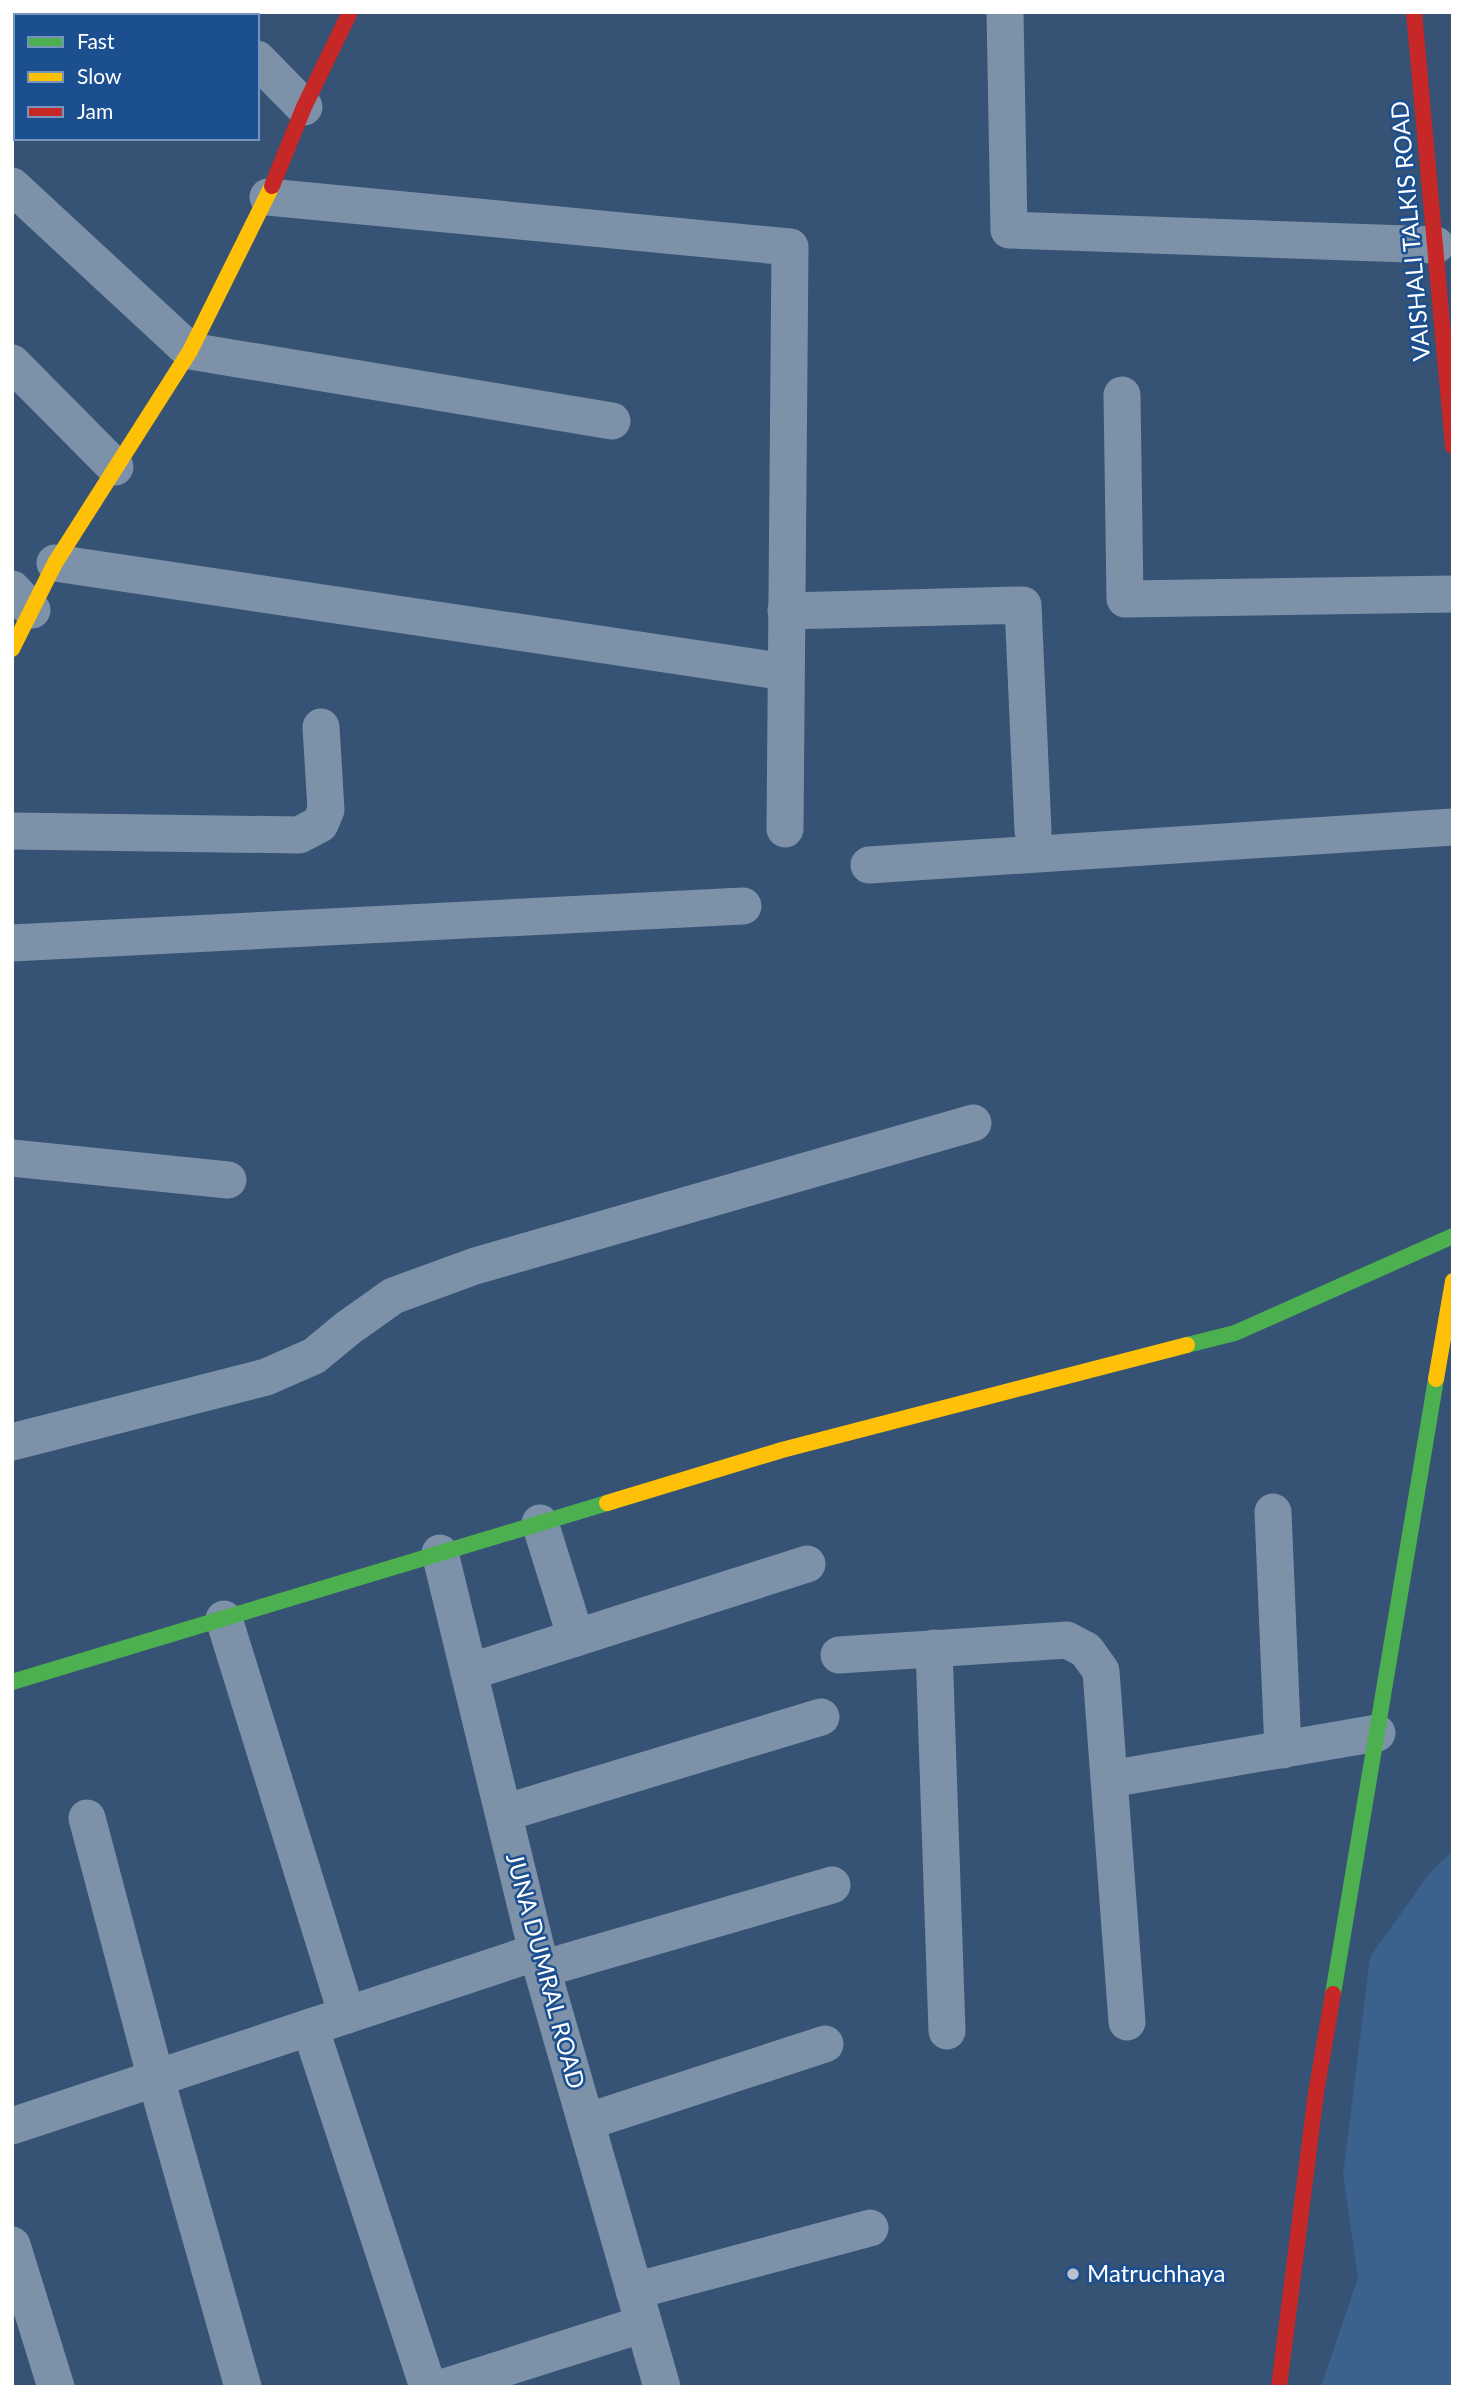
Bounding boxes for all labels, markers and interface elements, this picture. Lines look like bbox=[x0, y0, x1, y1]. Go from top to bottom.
legend bbox=[14, 14, 259, 140]
text: Fast bbox=[77, 28, 115, 53]
text: Slow bbox=[77, 63, 122, 88]
text: Jam bbox=[77, 98, 113, 123]
street label: VAISHALI TALKIS ROAD bbox=[1384, 100, 1435, 362]
street label: JUNA DUMRAL ROAD bbox=[501, 1849, 592, 2092]
place label: Matruchhaya bbox=[1087, 2258, 1225, 2287]
marker: Matruchhaya bbox=[1065, 2266, 1081, 2282]

